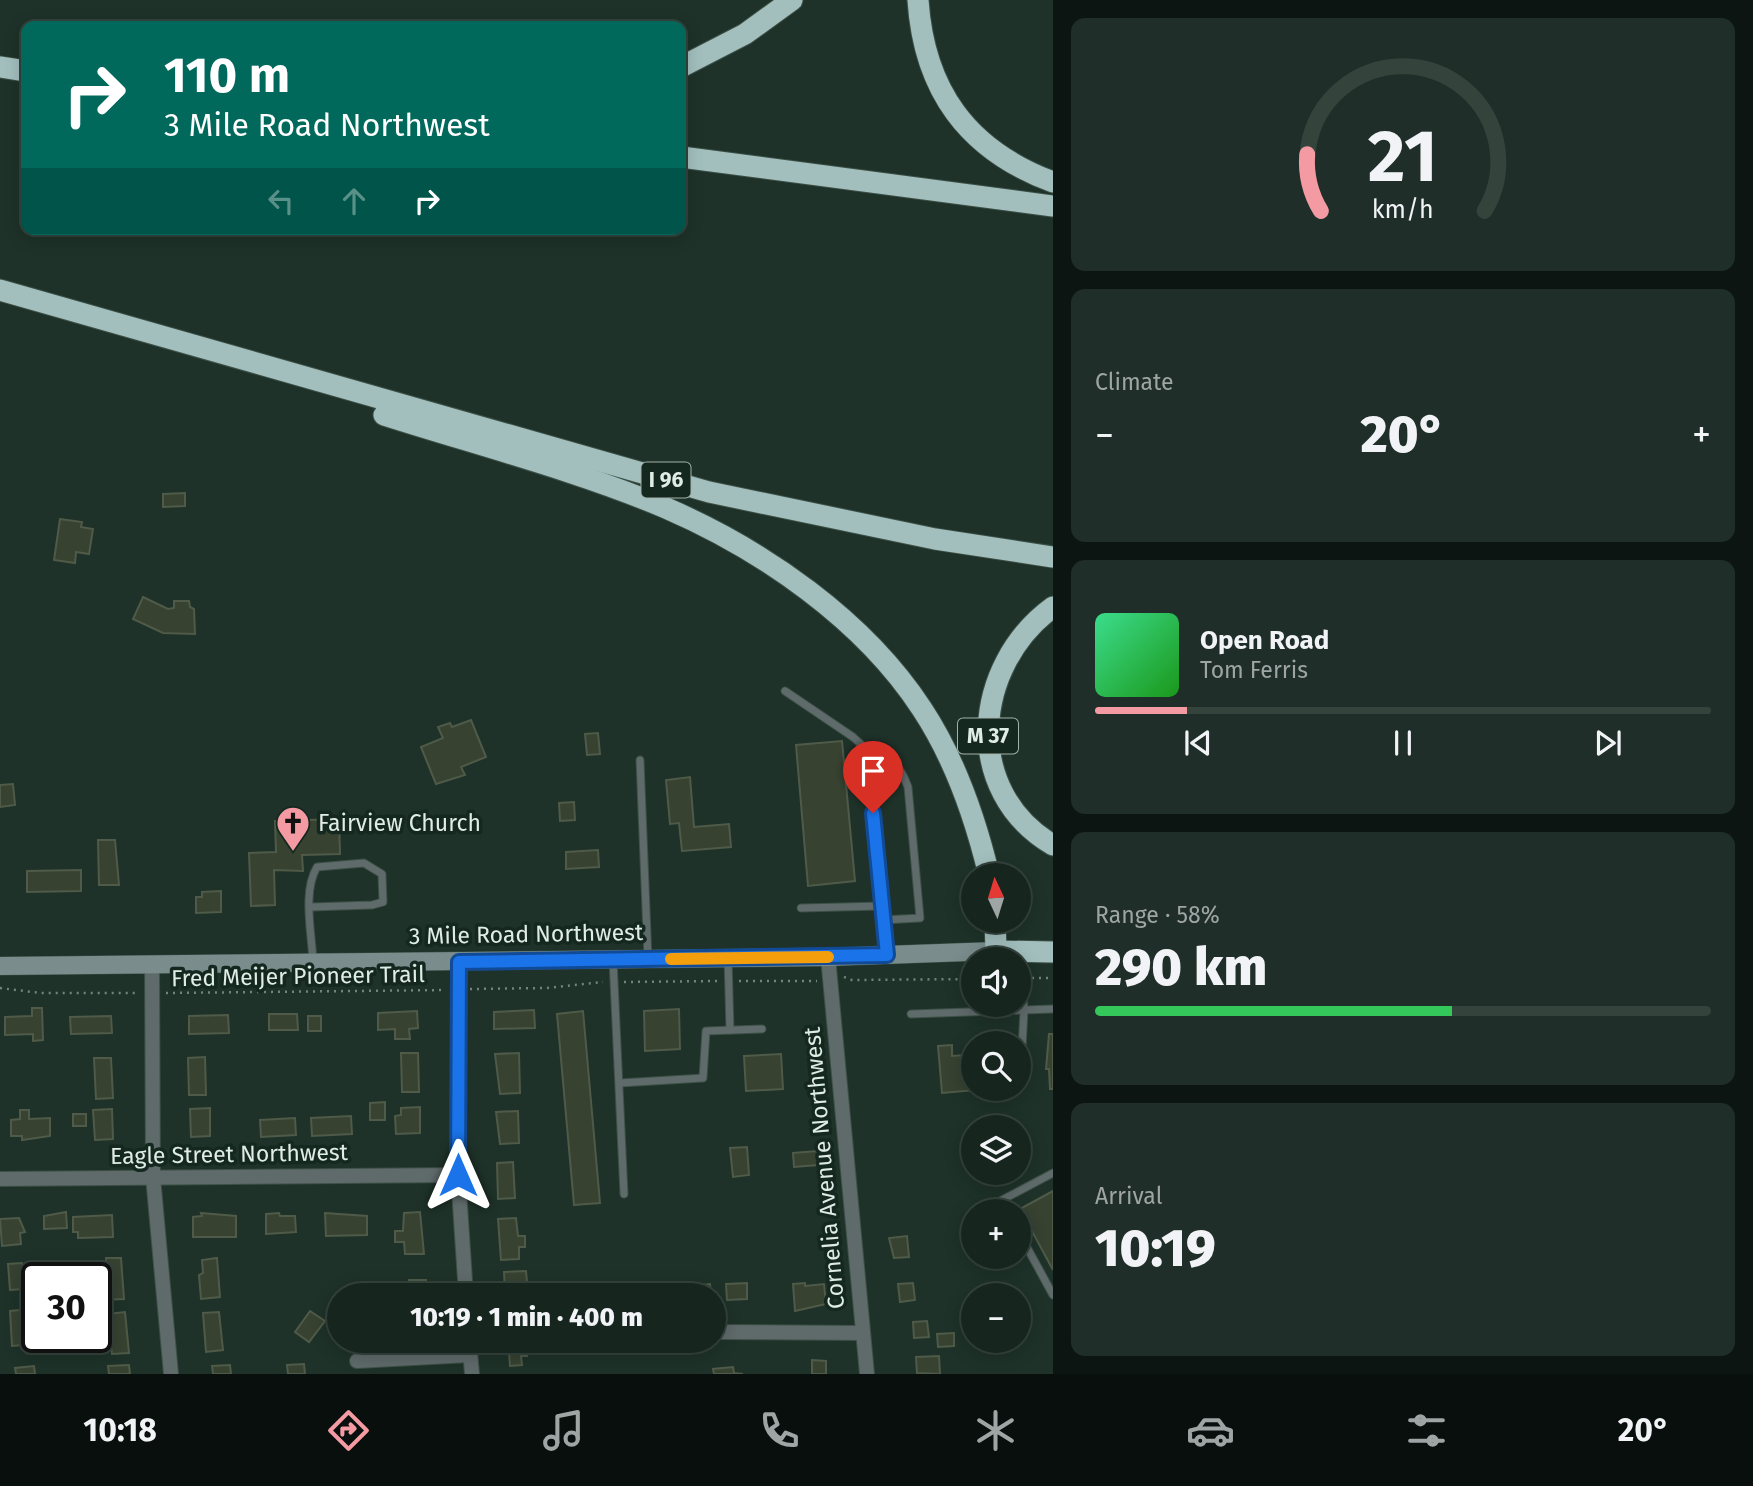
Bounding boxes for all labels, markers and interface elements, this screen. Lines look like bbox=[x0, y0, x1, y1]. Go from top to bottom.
text: 110 m bbox=[164, 46, 290, 105]
icon: right bbox=[49, 49, 140, 140]
text: 3 Mile Road Northwest bbox=[164, 106, 490, 144]
text: 21 bbox=[1368, 113, 1438, 200]
icon: left bbox=[262, 182, 300, 220]
icon: ahead bbox=[335, 182, 373, 220]
icon: right bbox=[408, 182, 446, 220]
text: km/h bbox=[1372, 194, 1434, 224]
text: Climate bbox=[1095, 368, 1174, 396]
text: 20° bbox=[1360, 403, 1446, 466]
text: − bbox=[1095, 412, 1114, 458]
text: + bbox=[1692, 412, 1711, 458]
road number: I 96 bbox=[642, 462, 690, 498]
text: Open Road bbox=[1200, 625, 1329, 656]
text: Tom Ferris bbox=[1200, 656, 1308, 684]
road number: M 37 bbox=[958, 718, 1018, 754]
icon: previous bbox=[1179, 724, 1217, 762]
icon: pause bbox=[1384, 724, 1422, 762]
icon: next bbox=[1589, 724, 1627, 762]
pin bbox=[843, 741, 903, 813]
icon: arrive bbox=[854, 752, 892, 790]
church icon: Fairview Church bbox=[274, 804, 312, 853]
place label: Fairview Church bbox=[318, 809, 481, 837]
north arrow bbox=[961, 863, 1031, 933]
map controls bbox=[961, 863, 1031, 1353]
text: Range · 58% bbox=[1095, 901, 1220, 929]
street label: 3 Mile Road Northwest bbox=[409, 918, 644, 950]
text: 290 km bbox=[1095, 936, 1267, 999]
button: sound bbox=[961, 947, 1031, 1017]
street label: Fred Meijer Pioneer Trail bbox=[171, 960, 425, 992]
street label: Cornelia Avenue Northwest bbox=[798, 1025, 850, 1310]
button: search bbox=[961, 1031, 1031, 1101]
button: layers bbox=[961, 1115, 1031, 1185]
street label: Eagle Street Northwest bbox=[110, 1138, 349, 1170]
position arrow bbox=[421, 1138, 495, 1212]
text: Arrival bbox=[1095, 1182, 1162, 1210]
button: + bbox=[961, 1199, 1031, 1269]
text: 10:19 bbox=[1095, 1217, 1216, 1280]
speed limit sign: 30 bbox=[21, 1262, 112, 1353]
button: − bbox=[961, 1283, 1031, 1353]
text: 10:19 · 1 min · 400 m bbox=[410, 1302, 643, 1333]
icon: directions bbox=[324, 1406, 373, 1455]
icon: music bbox=[539, 1406, 588, 1455]
icon: phone bbox=[755, 1406, 804, 1455]
icon: climate bbox=[971, 1406, 1020, 1455]
icon: car bbox=[1186, 1406, 1235, 1455]
icon: filters bbox=[1402, 1406, 1451, 1455]
text: 10:18 bbox=[83, 1411, 157, 1449]
text: 20° bbox=[1618, 1411, 1670, 1449]

